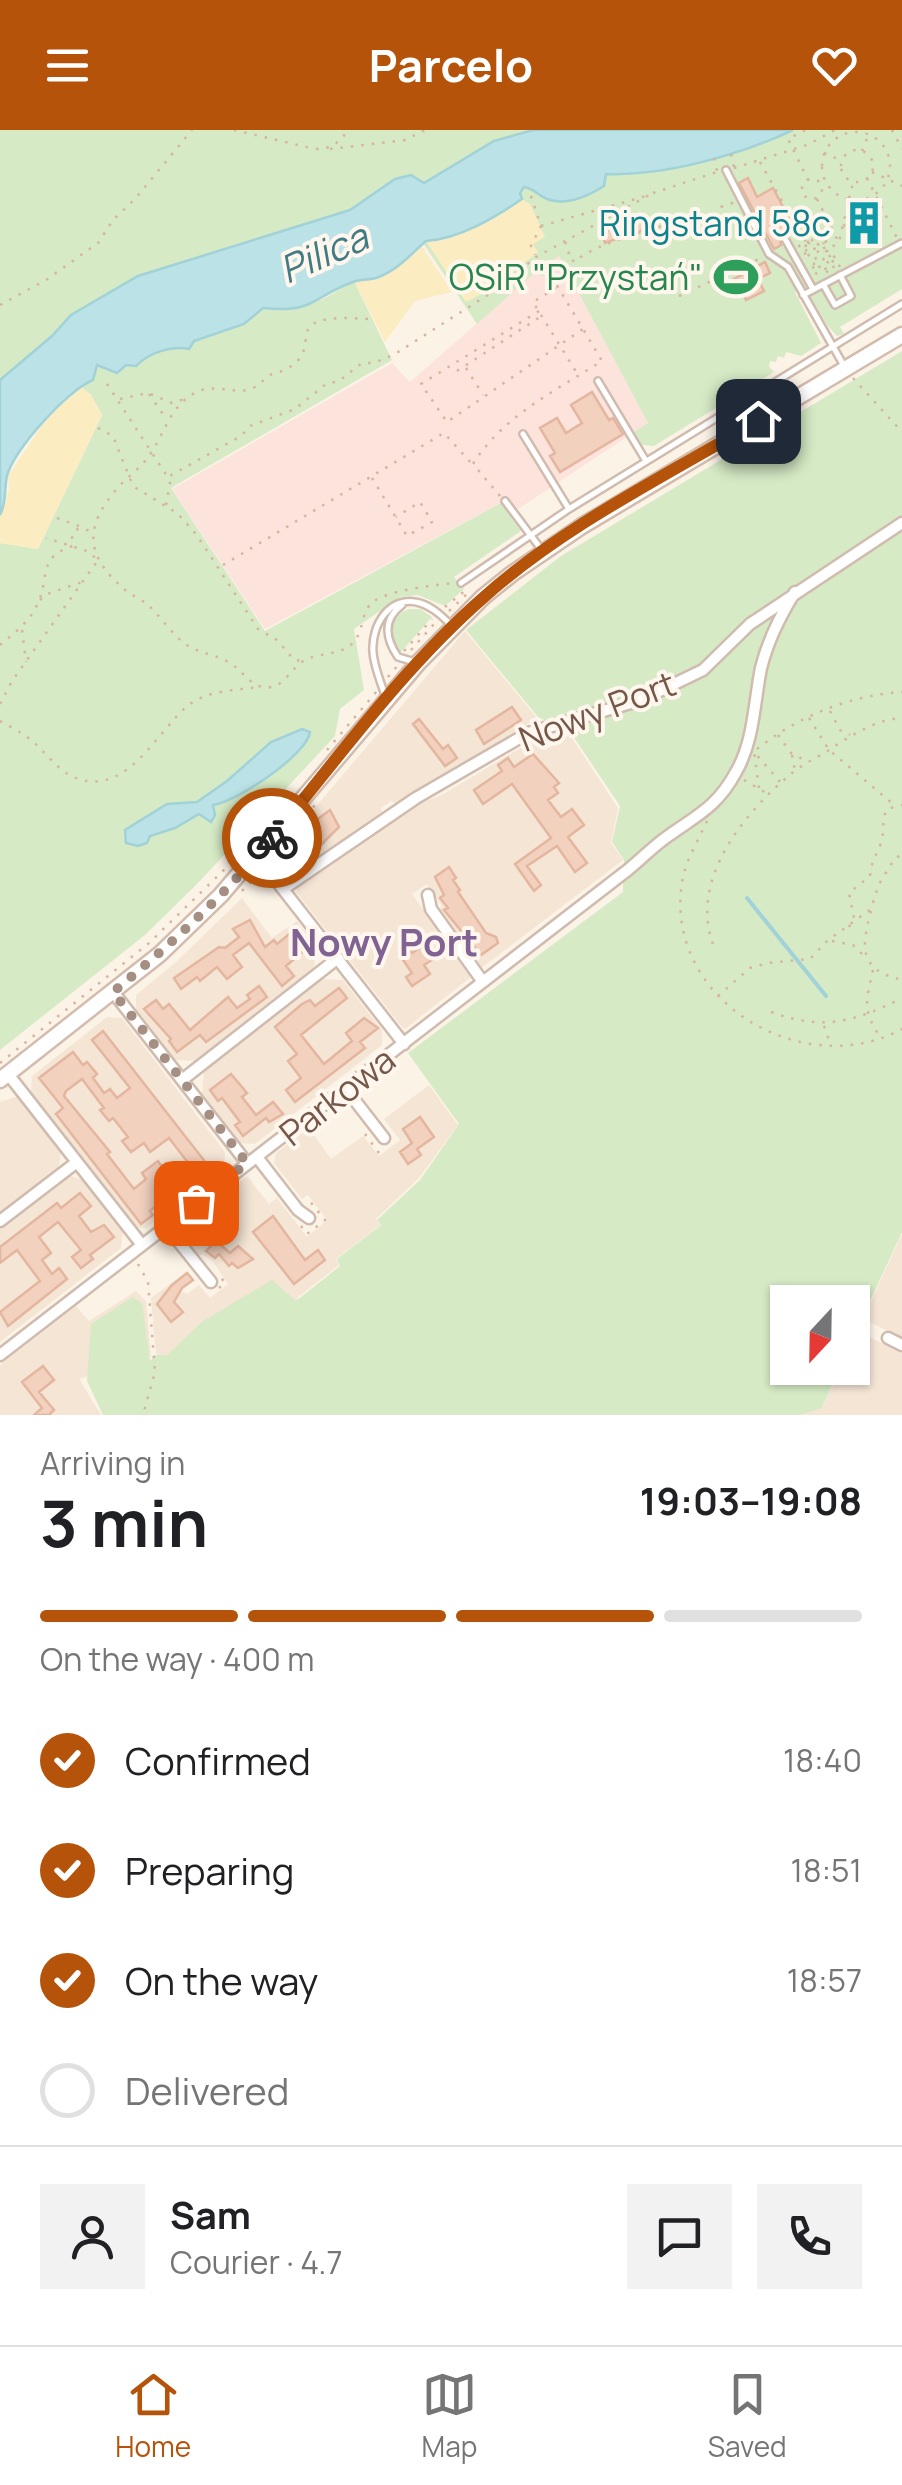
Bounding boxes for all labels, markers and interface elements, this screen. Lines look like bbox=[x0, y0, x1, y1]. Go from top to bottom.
text: Parcelo bbox=[369, 34, 533, 96]
icon: menu bbox=[40, 38, 95, 93]
icon: heart bbox=[807, 38, 862, 93]
place label: Ringstand 58c bbox=[599, 199, 831, 247]
building icon: Ringstand 58c bbox=[840, 199, 888, 247]
water label: Pilica bbox=[271, 209, 377, 294]
place label: OSiR "Przystań" bbox=[449, 253, 703, 301]
sports icon: OSiR "Przystań" bbox=[712, 253, 760, 301]
pin bbox=[716, 379, 801, 464]
icon: home bbox=[731, 394, 786, 449]
street label: Nowy Port bbox=[512, 659, 682, 763]
courier bbox=[222, 788, 322, 888]
icon: bike bbox=[245, 811, 300, 866]
district label: Nowy Port bbox=[290, 915, 478, 967]
street label: Parkowa bbox=[269, 1036, 405, 1156]
pin bbox=[154, 1161, 239, 1246]
icon: bag bbox=[169, 1176, 224, 1231]
north arrow bbox=[770, 1285, 870, 1385]
map controls bbox=[770, 1285, 870, 1385]
text: Arriving in bbox=[40, 1441, 185, 1485]
text: 19:03–19:08 bbox=[640, 1474, 862, 1526]
text: 3 min bbox=[40, 1478, 208, 1567]
text: On the way · 400 m bbox=[40, 1637, 314, 1681]
icon: check bbox=[40, 1733, 95, 1788]
text: Confirmed bbox=[125, 1734, 311, 1786]
text: 18:40 bbox=[783, 1738, 862, 1782]
icon: check bbox=[40, 1843, 95, 1898]
text: Preparing bbox=[125, 1844, 294, 1896]
text: 18:51 bbox=[790, 1848, 862, 1892]
icon: check bbox=[40, 1953, 95, 2008]
text: On the way bbox=[125, 1954, 318, 2006]
text: 18:57 bbox=[787, 1958, 862, 2002]
text: Delivered bbox=[125, 2064, 289, 2116]
button: person bbox=[40, 2184, 145, 2289]
button: chat bbox=[627, 2184, 732, 2289]
button: phone bbox=[757, 2184, 862, 2289]
text: Sam bbox=[170, 2188, 251, 2240]
text: Courier · 4.7 bbox=[170, 2240, 343, 2284]
tab: Home bbox=[115, 2367, 191, 2465]
tab: Map bbox=[422, 2367, 477, 2465]
tab: Saved bbox=[708, 2367, 787, 2465]

